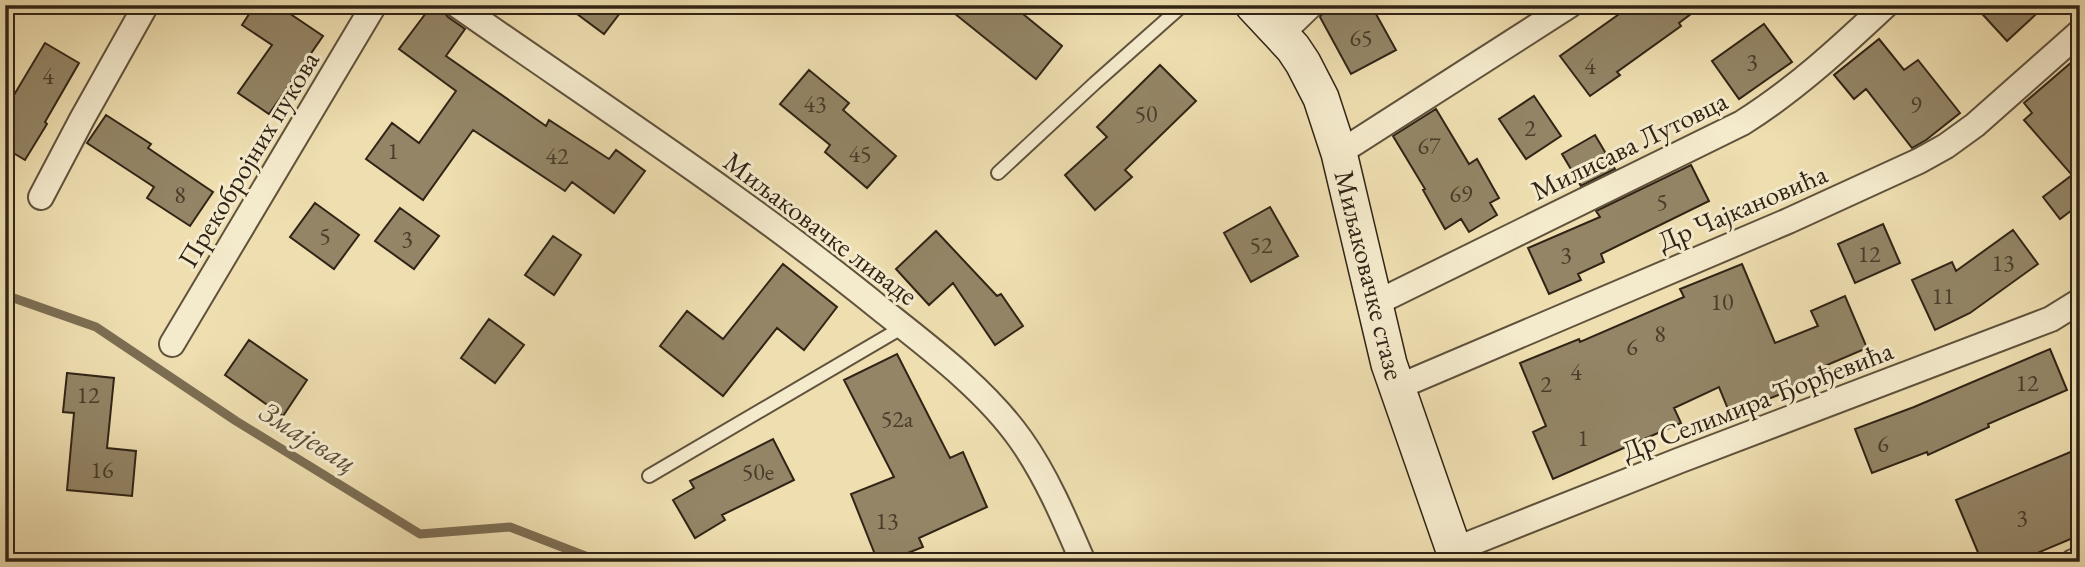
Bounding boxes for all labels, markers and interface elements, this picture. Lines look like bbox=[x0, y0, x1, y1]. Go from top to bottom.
house number: 65 bbox=[1349, 22, 1373, 53]
street label: Прекобројних пукова bbox=[169, 43, 327, 274]
house number: 3 bbox=[1746, 46, 1758, 77]
house number: 4 bbox=[1584, 50, 1596, 81]
house number: 4 bbox=[42, 60, 54, 91]
street label: Милисава Лутовца bbox=[1525, 82, 1734, 208]
house number: 43 bbox=[803, 88, 827, 119]
house number: 9 bbox=[1910, 89, 1922, 120]
house number: 50 bbox=[1134, 98, 1158, 129]
house number: 2 bbox=[1524, 112, 1536, 143]
house number: 67 bbox=[1417, 130, 1441, 161]
house number: 1 bbox=[387, 135, 399, 166]
house number: 45 bbox=[848, 138, 872, 169]
house number: 42 bbox=[545, 140, 569, 171]
street label: Миљаковачке ливаде bbox=[717, 143, 925, 313]
street label: Др Чајкановића bbox=[1652, 155, 1833, 259]
street label: Миљаковачке стазе bbox=[1327, 167, 1413, 384]
house number: 69 bbox=[1449, 178, 1473, 209]
house number: 8 bbox=[174, 179, 186, 210]
house number: 5 bbox=[1656, 186, 1668, 217]
house number: 5 bbox=[319, 220, 331, 251]
house number: 3 bbox=[401, 223, 413, 254]
house number: 52 bbox=[1249, 229, 1273, 260]
house number: 12 bbox=[1857, 238, 1881, 269]
house number: 3 bbox=[1560, 239, 1572, 270]
house number: 13 bbox=[1991, 247, 2015, 278]
house number: 11 bbox=[1931, 280, 1955, 311]
house number: 10 bbox=[1710, 286, 1734, 317]
house number: 8 bbox=[1654, 318, 1666, 349]
street label: Др Селимира Ђорђевића bbox=[1616, 331, 1899, 468]
house number: 6 bbox=[1626, 331, 1638, 362]
house number: 4 bbox=[1570, 356, 1582, 387]
house number: 12 bbox=[2015, 367, 2039, 398]
house number: 2 bbox=[1540, 368, 1552, 399]
house number: 12 bbox=[76, 379, 100, 410]
water label: Змајевац bbox=[252, 391, 364, 482]
house number: 52a bbox=[881, 403, 914, 434]
house number: 1 bbox=[1577, 422, 1589, 453]
house number: 6 bbox=[1877, 428, 1889, 459]
house number: 16 bbox=[90, 454, 114, 485]
house number: 50e bbox=[742, 456, 774, 487]
house number: 3 bbox=[2016, 502, 2028, 533]
house number: 13 bbox=[875, 505, 899, 536]

